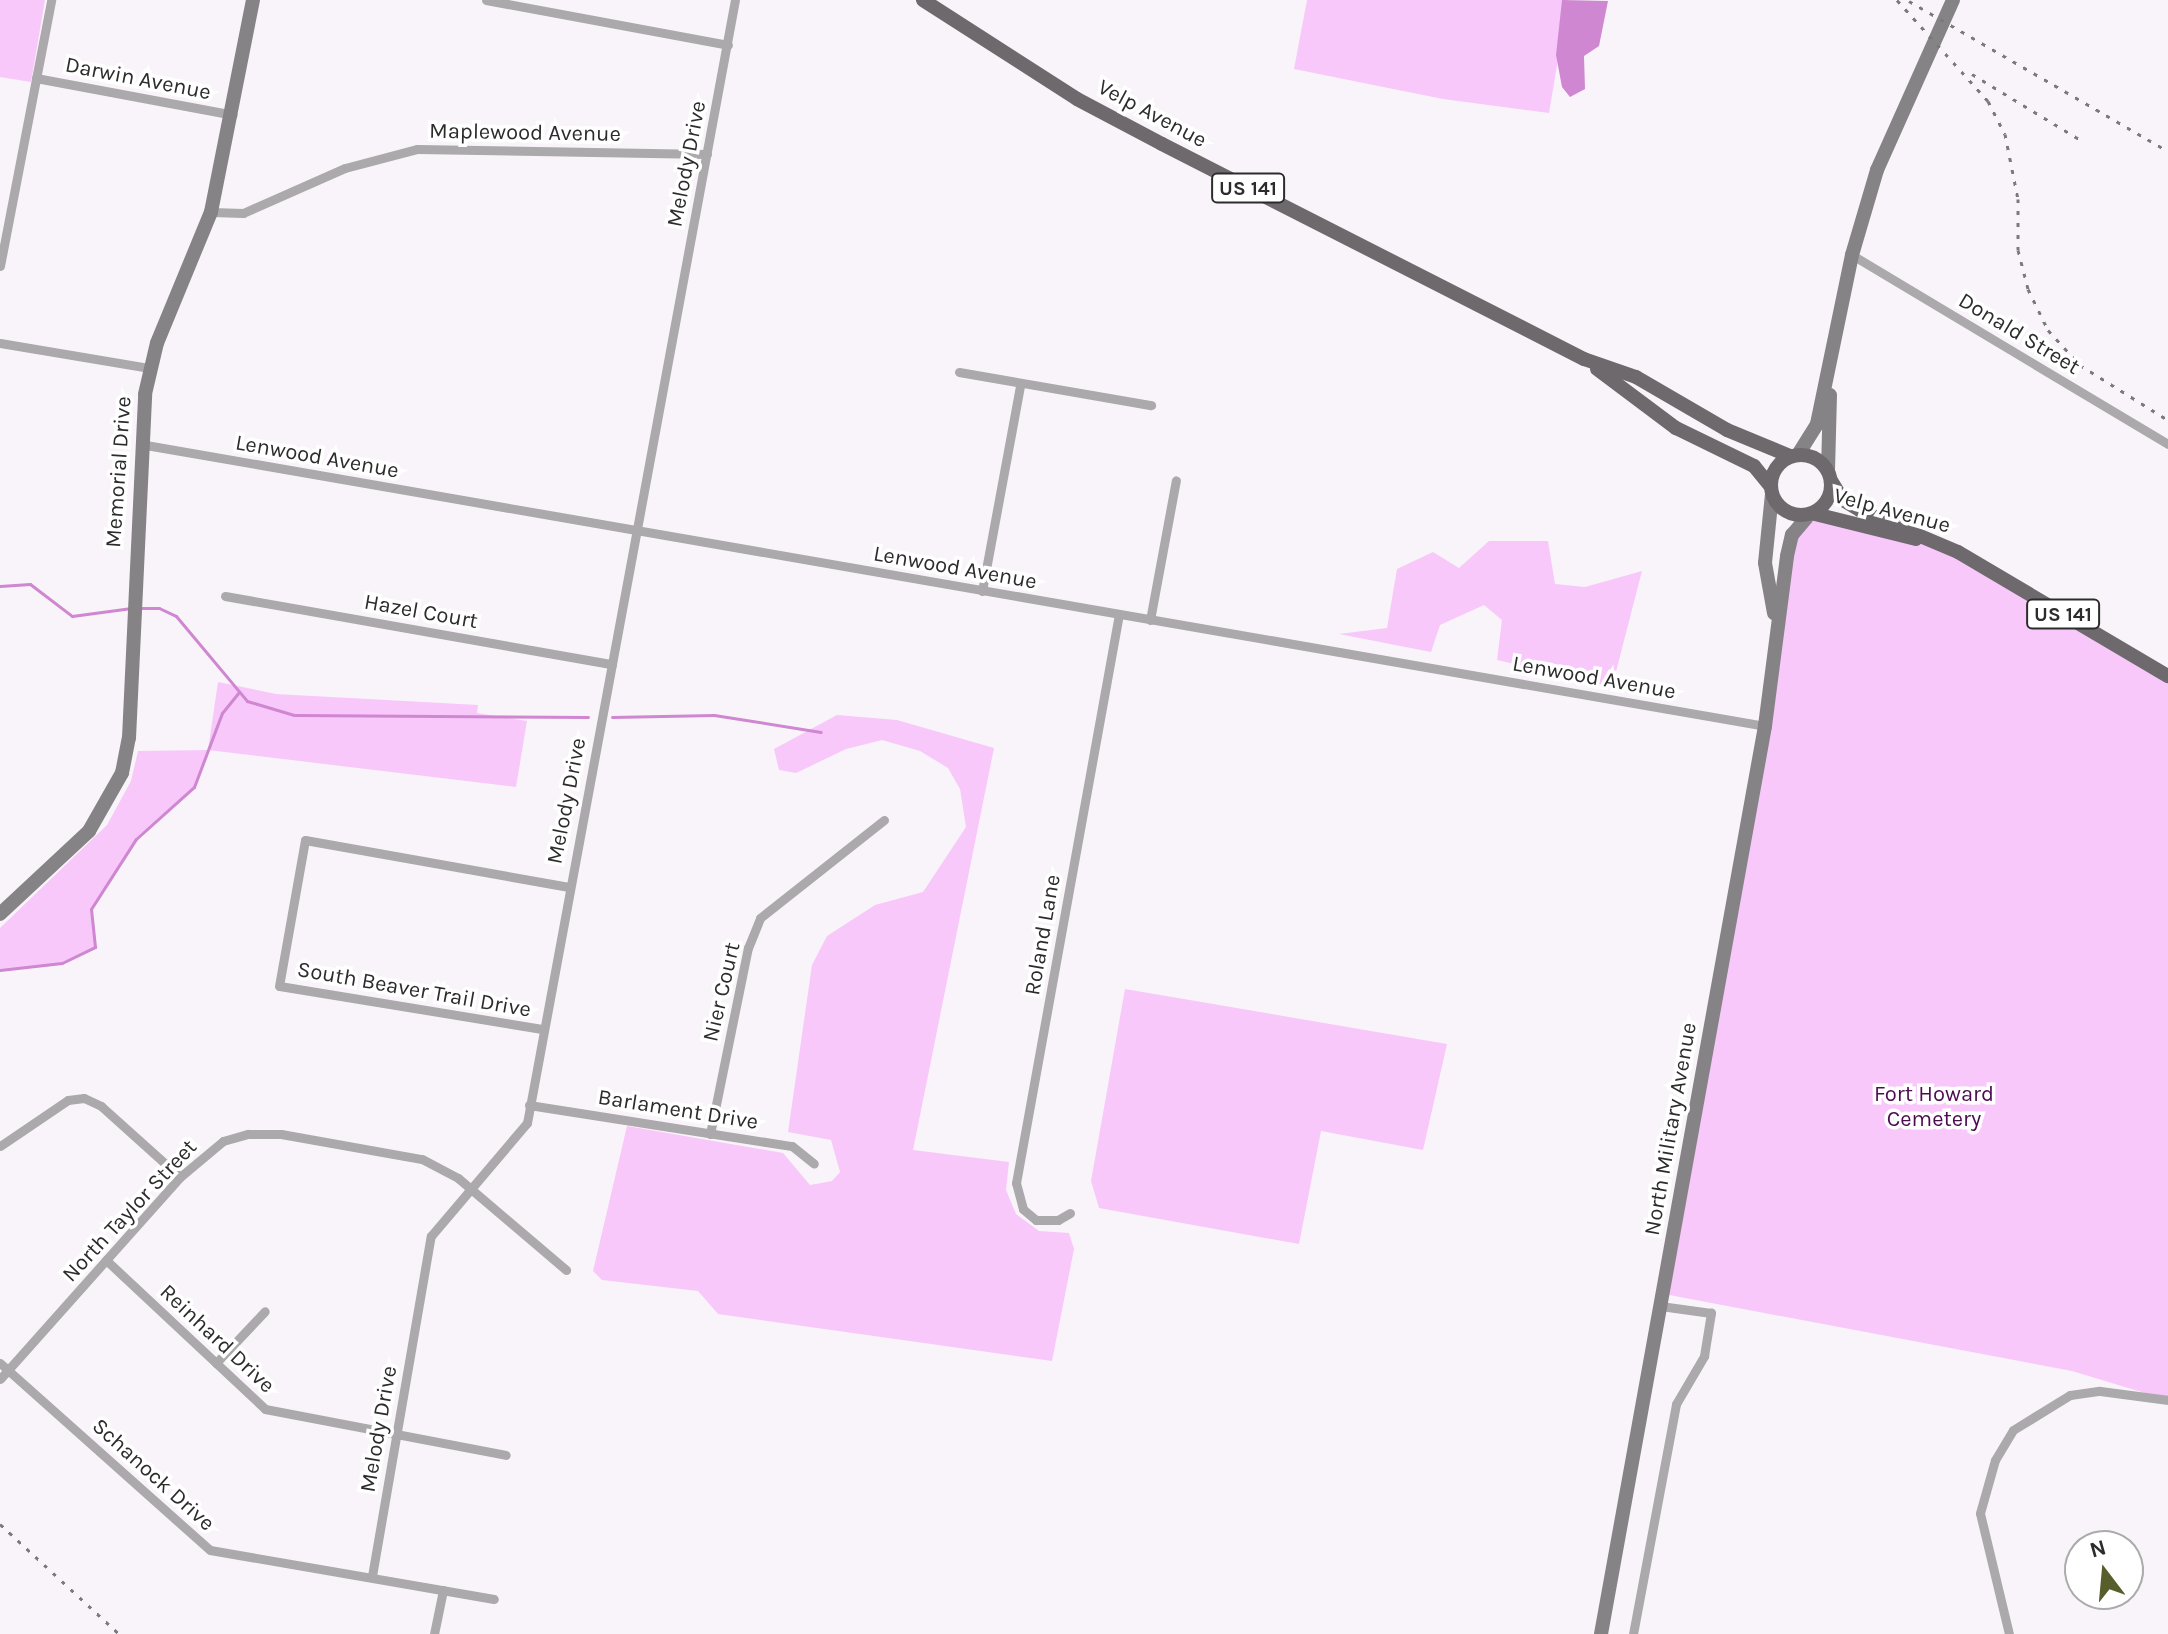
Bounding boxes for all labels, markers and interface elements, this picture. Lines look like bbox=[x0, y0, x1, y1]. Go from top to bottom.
street label: Darwin Avenue bbox=[63, 52, 213, 106]
street label: Velp Avenue bbox=[1093, 74, 1211, 154]
street label: Melody Drive bbox=[662, 99, 712, 229]
street label: Maplewood Avenue bbox=[429, 118, 621, 148]
road number: US 141 bbox=[1210, 172, 1286, 204]
street label: Donald Street bbox=[1954, 287, 2084, 381]
street label: Memorial Drive bbox=[101, 395, 137, 549]
street label: Lenwood Avenue bbox=[233, 430, 401, 484]
street label: Velp Avenue bbox=[1831, 483, 1953, 539]
street label: Lenwood Avenue bbox=[871, 541, 1039, 595]
street label: Hazel Court bbox=[362, 589, 480, 635]
road number: US 141 bbox=[2025, 598, 2101, 630]
street label: Lenwood Avenue bbox=[1510, 651, 1678, 705]
street label: Melody Drive bbox=[542, 736, 592, 866]
street label: Roland Lane bbox=[1019, 872, 1067, 998]
street label: Nier Court bbox=[698, 940, 746, 1044]
street label: South Beaver Trail Drive bbox=[295, 956, 533, 1024]
street label: North Military Avenue bbox=[1639, 1020, 1703, 1238]
park label: Fort Howard Cemetery bbox=[1874, 1081, 1994, 1132]
street label: Barlament Drive bbox=[596, 1084, 760, 1136]
street label: North Taylor Street bbox=[57, 1134, 203, 1288]
street label: Reinhard Drive bbox=[154, 1279, 280, 1399]
street label: Melody Drive bbox=[355, 1364, 403, 1494]
street label: Schanock Drive bbox=[86, 1413, 220, 1537]
north arrow bbox=[2064, 1530, 2144, 1610]
text: N bbox=[2087, 1534, 2109, 1564]

